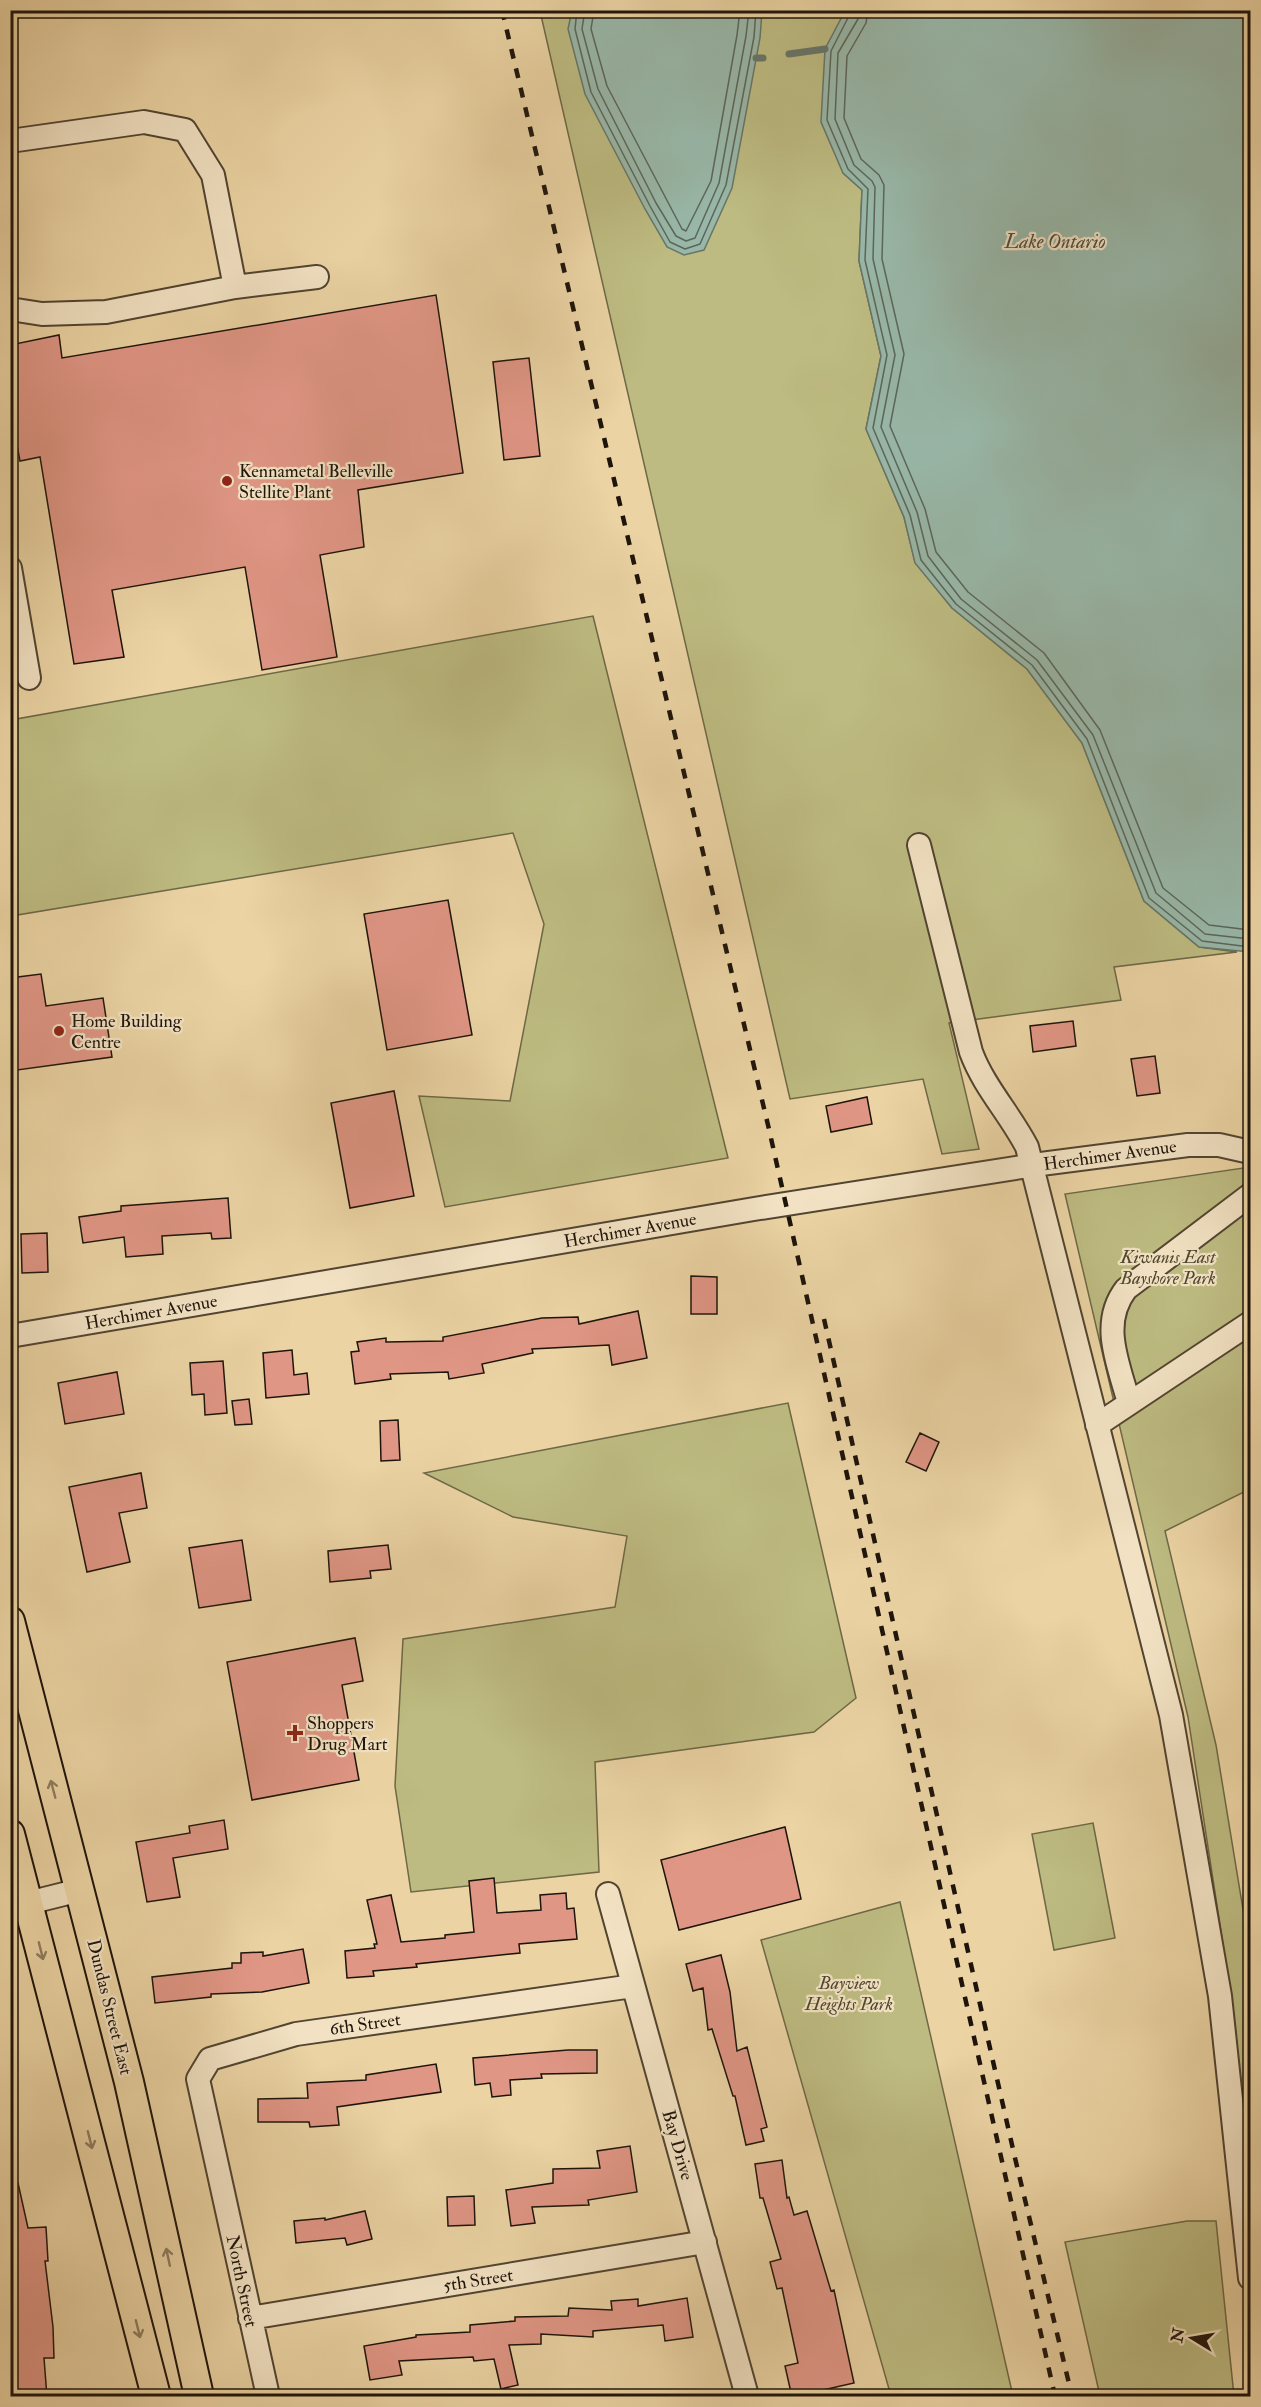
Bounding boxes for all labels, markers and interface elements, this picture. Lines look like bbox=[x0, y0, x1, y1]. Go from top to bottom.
water label: Lake Ontario bbox=[1003, 229, 1106, 254]
place label: Kennametal Belleville Stellite Plant bbox=[239, 460, 394, 504]
marker: Kennametal Belleville Stellite Plant bbox=[220, 474, 234, 488]
place label: Home Building Centre bbox=[71, 1010, 183, 1054]
marker: Home Building Centre bbox=[52, 1024, 66, 1038]
street label: Herchimer Avenue bbox=[1042, 1135, 1179, 1176]
street label: Herchimer Avenue bbox=[562, 1207, 699, 1253]
park label: Kiwanis East Bayshore Park bbox=[1119, 1246, 1216, 1290]
street label: Herchimer Avenue bbox=[83, 1289, 220, 1335]
place label: Shoppers Drug Mart bbox=[307, 1712, 388, 1756]
marker: Shoppers Drug Mart bbox=[288, 1726, 302, 1740]
one-way arrow bbox=[47, 1779, 59, 1798]
street label: Dundas Street East bbox=[82, 1937, 138, 2077]
one-way arrow bbox=[35, 1941, 47, 1960]
park label: Bayview Heights Park bbox=[804, 1972, 893, 2016]
street label: 6th Street bbox=[328, 2008, 402, 2041]
street label: Bay Drive bbox=[657, 2107, 699, 2183]
one-way arrow bbox=[84, 2130, 96, 2149]
street label: North Street bbox=[221, 2233, 263, 2329]
one-way arrow bbox=[162, 2248, 174, 2267]
street label: 5th Street bbox=[442, 2264, 515, 2297]
north arrow bbox=[1162, 2308, 1222, 2368]
one-way arrow bbox=[133, 2319, 145, 2338]
text: N bbox=[1167, 2326, 1190, 2345]

